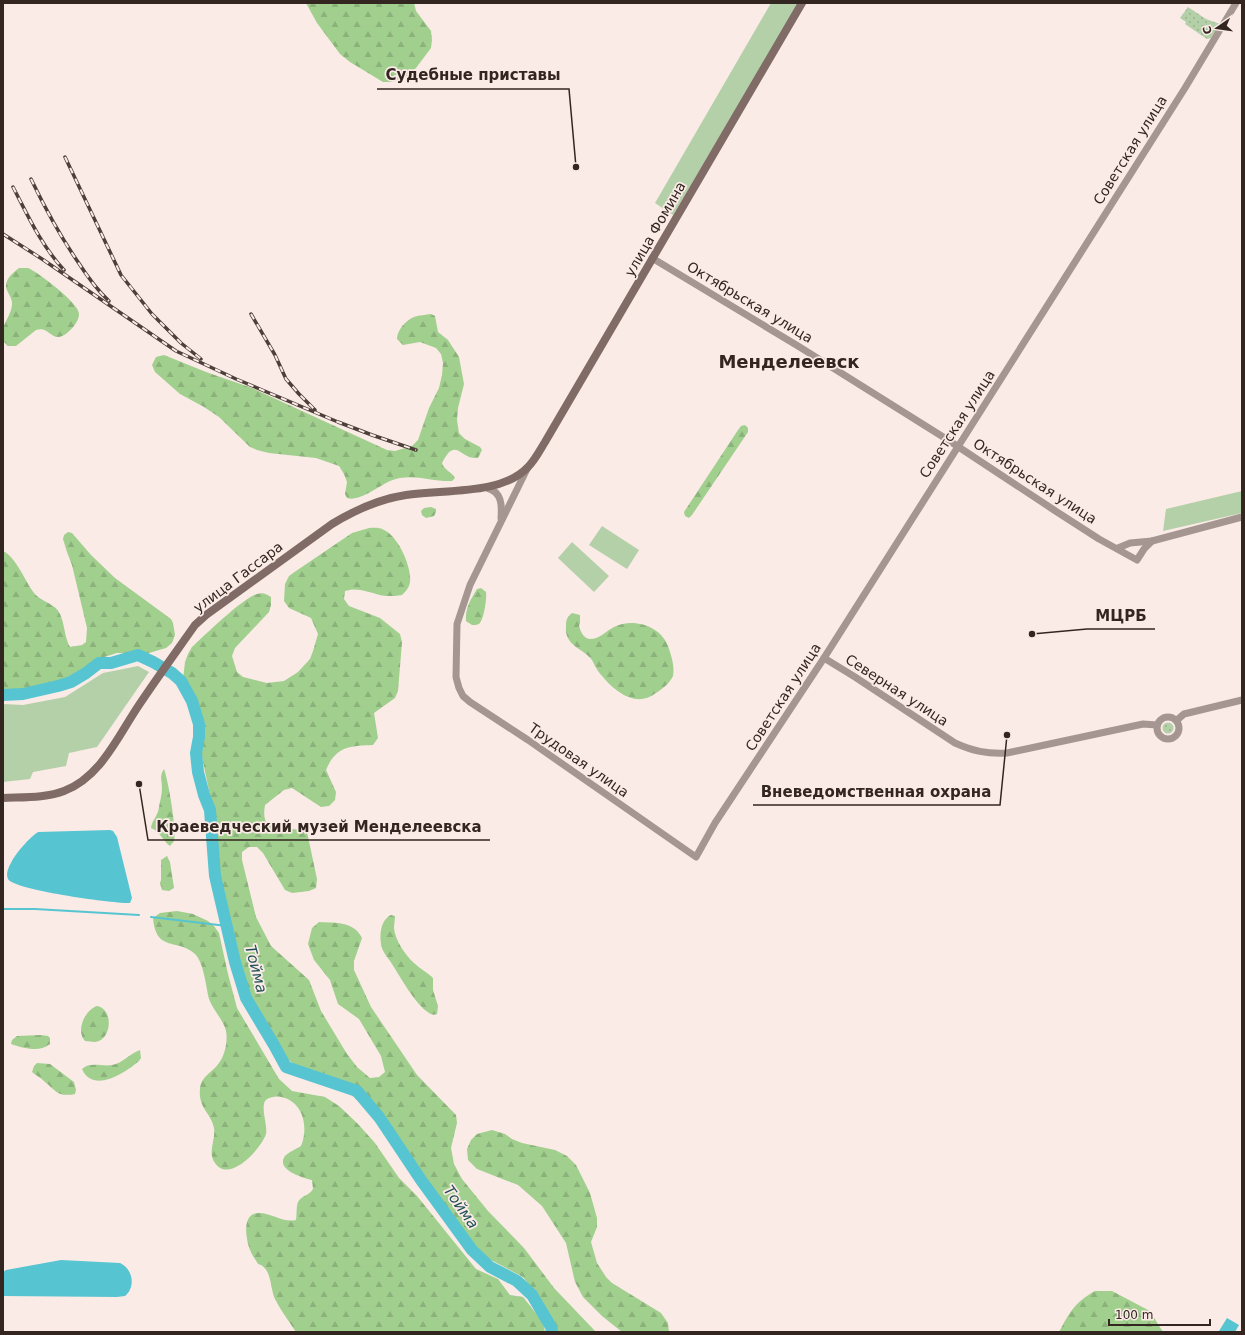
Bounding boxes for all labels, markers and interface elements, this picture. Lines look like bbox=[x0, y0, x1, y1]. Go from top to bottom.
north arrow bbox=[1197, 8, 1237, 48]
text: С bbox=[1201, 25, 1215, 36]
callout: Судебные приставы bbox=[377, 62, 569, 89]
text: Судебные приставы bbox=[385, 66, 561, 84]
street label: Советская улица bbox=[1090, 93, 1170, 207]
street label: улица Фомина bbox=[621, 179, 689, 279]
street label: Октябрьская улица bbox=[684, 258, 816, 346]
district label: Менделеевск bbox=[718, 351, 860, 372]
street label: Советская улица bbox=[916, 367, 998, 481]
street label: Октябрьская улица bbox=[970, 435, 1100, 527]
street label: улица Гассара bbox=[190, 538, 286, 616]
callout: МЦРБ bbox=[1087, 602, 1155, 629]
text: МЦРБ bbox=[1095, 607, 1147, 625]
street label: Советская улица bbox=[742, 640, 824, 754]
street label: Северная улица bbox=[843, 651, 951, 729]
street label: Трудовая улица bbox=[525, 719, 632, 800]
callout: Вневедомственная охрана bbox=[753, 778, 1000, 805]
text: Вневедомственная охрана bbox=[761, 783, 991, 801]
callout: Краеведческий музей Менделеевска bbox=[148, 813, 490, 840]
text: Краеведческий музей Менделеевска bbox=[156, 818, 482, 836]
water label: Тойма bbox=[241, 943, 271, 995]
water label: Тойма bbox=[440, 1182, 482, 1232]
scale bar bbox=[1109, 1301, 1210, 1327]
text: 100 m bbox=[1115, 1308, 1153, 1322]

